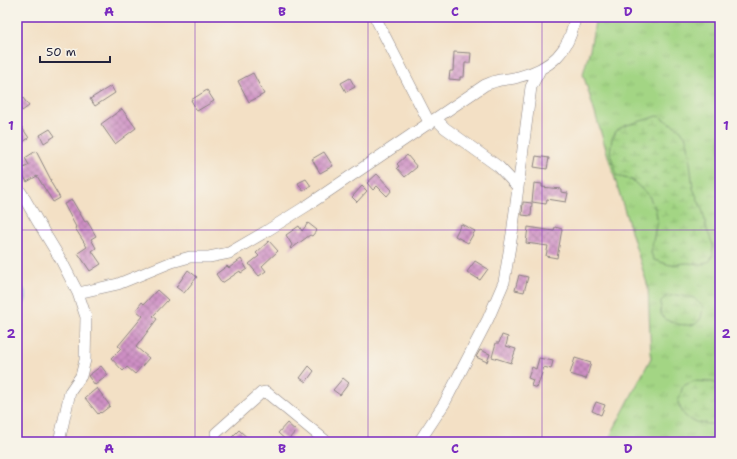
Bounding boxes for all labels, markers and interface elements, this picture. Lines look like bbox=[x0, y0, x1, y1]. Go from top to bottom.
text: A bbox=[104, 3, 114, 20]
text: B bbox=[278, 3, 286, 20]
text: C bbox=[451, 3, 459, 20]
text: D bbox=[623, 3, 633, 20]
scale bar bbox=[40, 38, 110, 64]
text: 50 m bbox=[46, 44, 76, 60]
text: 1 bbox=[8, 117, 14, 134]
text: 1 bbox=[723, 117, 729, 134]
text: 2 bbox=[6, 325, 16, 342]
text: 2 bbox=[721, 325, 731, 342]
text: A bbox=[104, 440, 114, 457]
text: B bbox=[278, 440, 286, 457]
text: C bbox=[451, 440, 459, 457]
text: D bbox=[623, 440, 633, 457]

